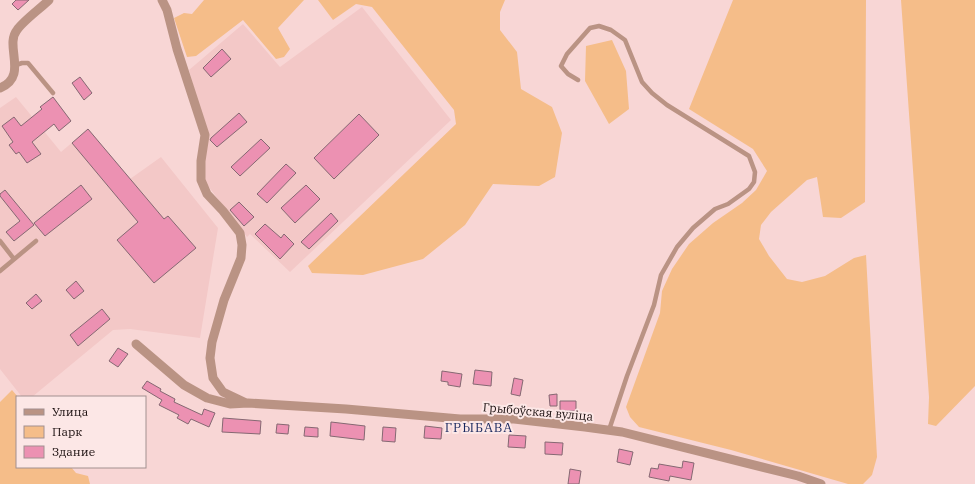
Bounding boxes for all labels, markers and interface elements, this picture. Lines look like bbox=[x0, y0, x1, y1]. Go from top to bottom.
legend bbox=[16, 396, 146, 468]
street label: Грыбоўская вуліца bbox=[482, 399, 594, 424]
text: Улица bbox=[52, 404, 89, 419]
district label: ГРЫБАВА bbox=[445, 419, 513, 436]
text: Парк bbox=[52, 424, 82, 439]
text: Здание bbox=[52, 444, 95, 459]

